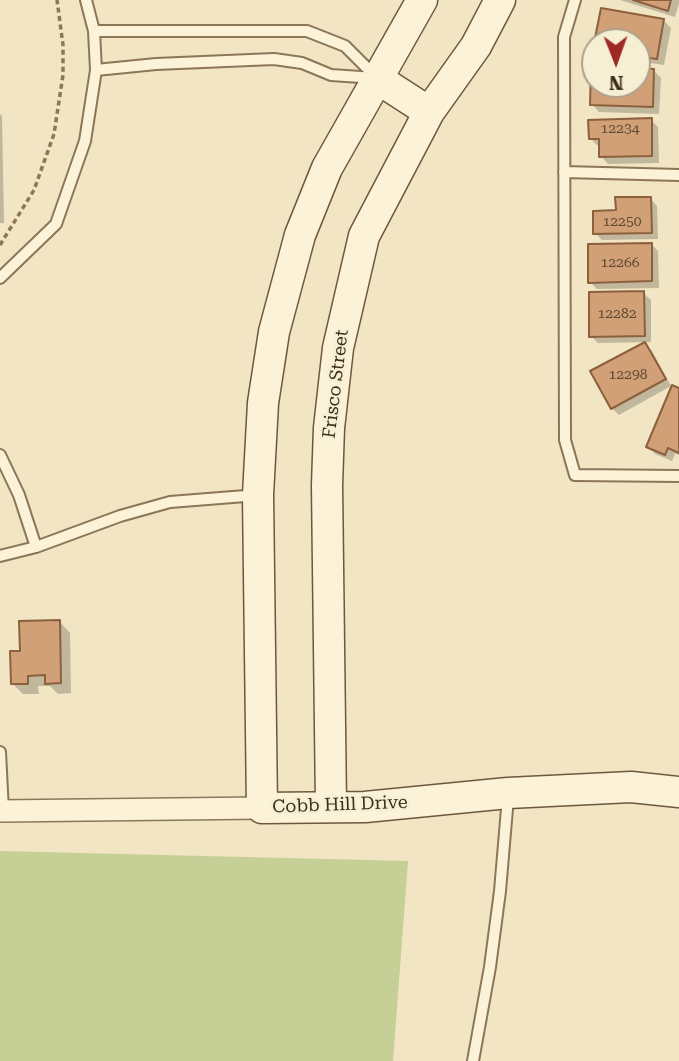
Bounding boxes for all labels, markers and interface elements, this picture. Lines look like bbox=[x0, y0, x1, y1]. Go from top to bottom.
north arrow bbox=[581, 28, 651, 98]
text: N bbox=[609, 71, 624, 94]
house number: 12234 bbox=[600, 121, 640, 137]
house number: 12250 bbox=[602, 214, 642, 230]
house number: 12266 bbox=[600, 255, 640, 271]
house number: 12282 bbox=[597, 306, 637, 322]
street label: Frisco Street bbox=[319, 328, 353, 440]
house number: 12298 bbox=[608, 367, 648, 383]
street label: Cobb Hill Drive bbox=[272, 792, 408, 818]

